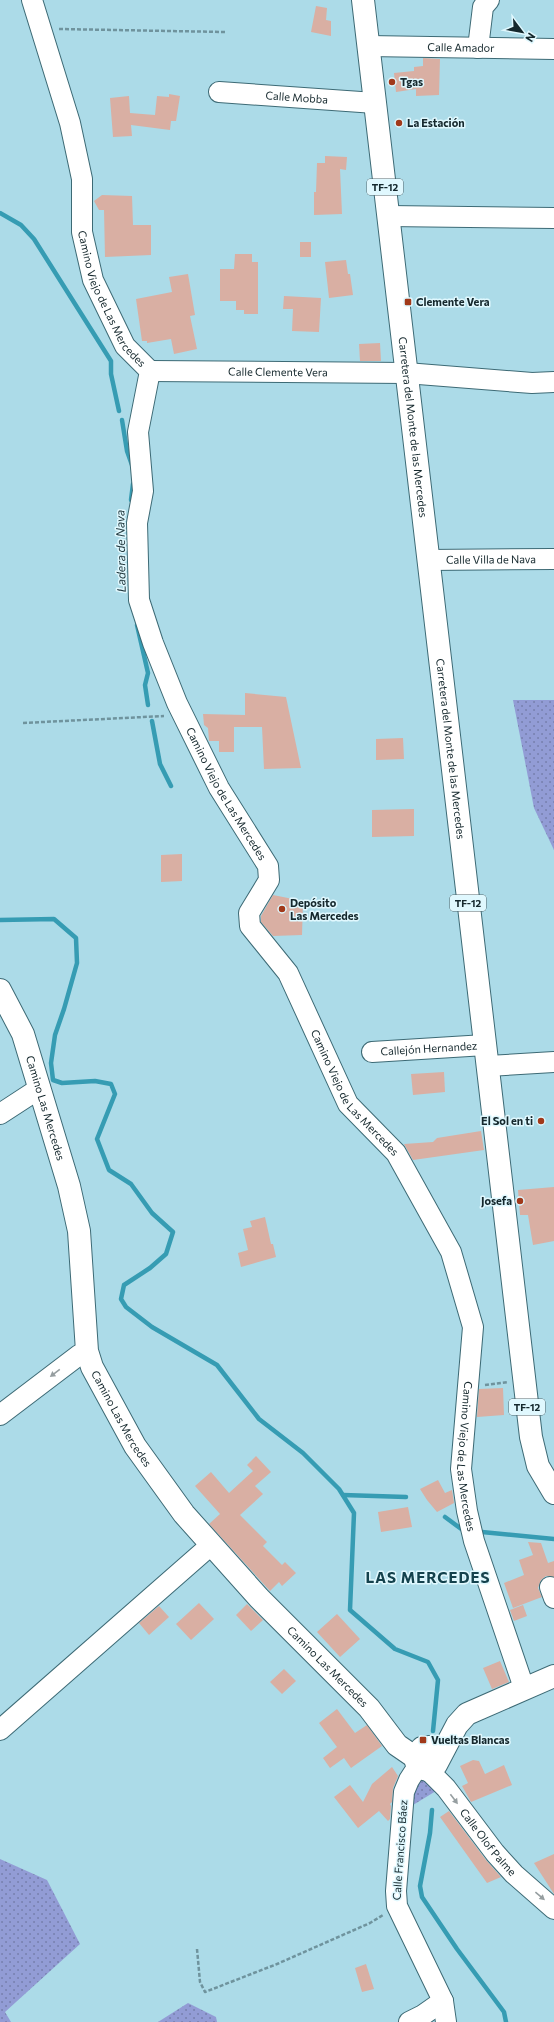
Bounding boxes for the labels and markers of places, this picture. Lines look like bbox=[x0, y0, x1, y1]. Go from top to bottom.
place label: Tgas bbox=[400, 75, 423, 88]
marker: Tgas bbox=[387, 77, 397, 87]
place label: La Estación bbox=[407, 116, 465, 129]
marker: La Estación bbox=[394, 118, 404, 128]
place label: Clemente Vera bbox=[416, 295, 490, 308]
marker: Clemente Vera bbox=[403, 297, 413, 307]
place label: Depósito Las Mercedes bbox=[290, 896, 359, 922]
marker: Depósito Las Mercedes bbox=[277, 904, 287, 914]
place label: El Sol en ti bbox=[481, 1114, 533, 1127]
marker: El Sol en ti bbox=[536, 1116, 546, 1126]
place label: Josefa bbox=[481, 1194, 512, 1208]
marker: Josefa bbox=[515, 1196, 525, 1206]
place label: Vueltas Blancas bbox=[431, 1733, 510, 1746]
marker: Vueltas Blancas bbox=[418, 1735, 428, 1745]

